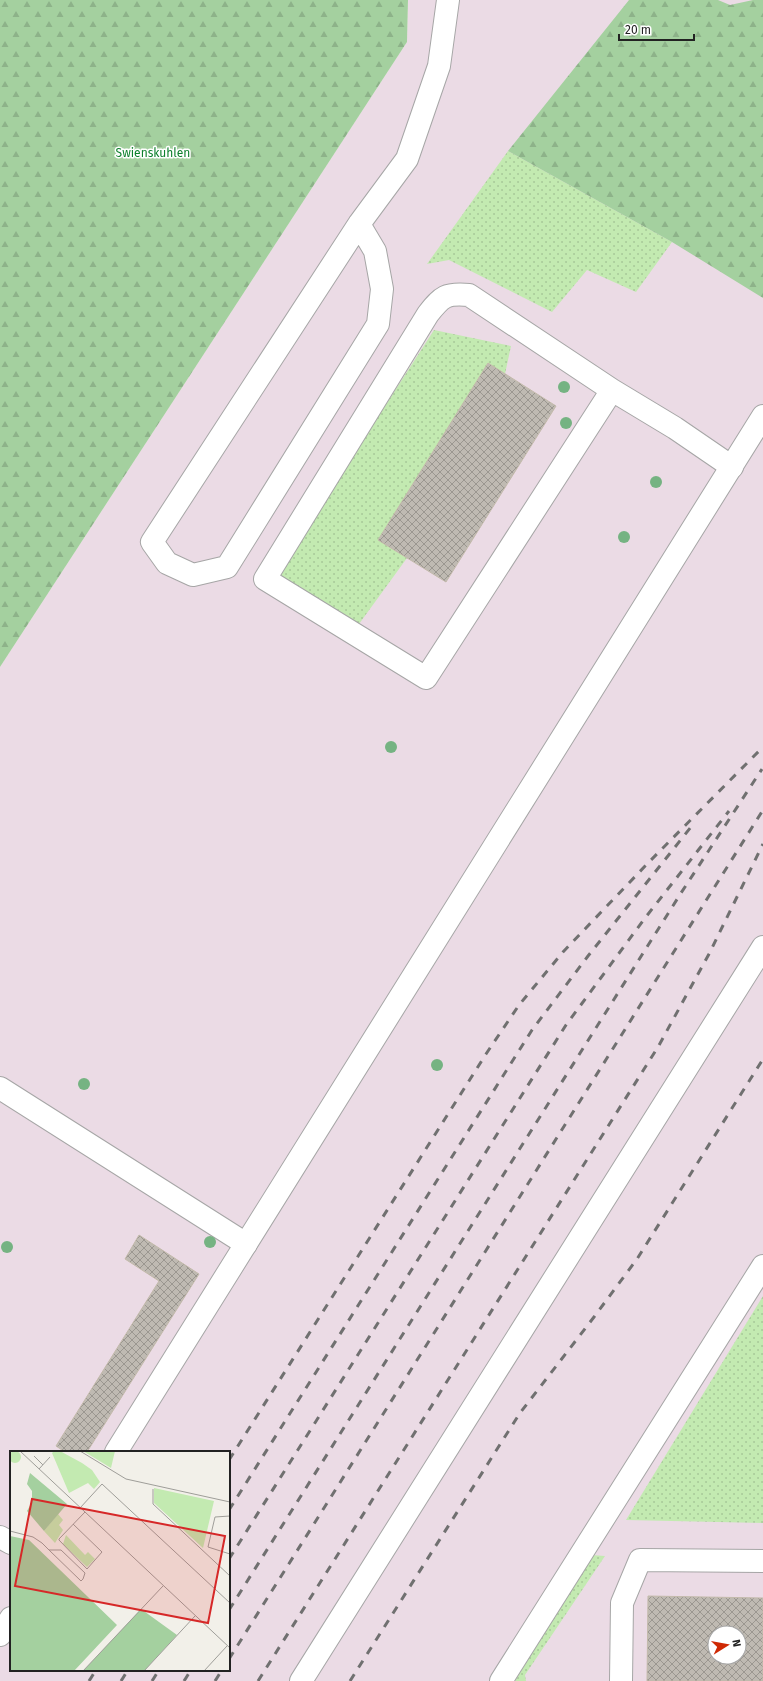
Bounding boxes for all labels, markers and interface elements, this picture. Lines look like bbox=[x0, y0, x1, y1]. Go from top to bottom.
scale bar bbox=[619, 16, 694, 42]
text: 20 m bbox=[625, 23, 651, 37]
park label: Swienskuhlen bbox=[116, 146, 190, 160]
inset map bbox=[10, 1451, 230, 1671]
north arrow bbox=[707, 1625, 747, 1665]
text: N bbox=[729, 1638, 743, 1648]

